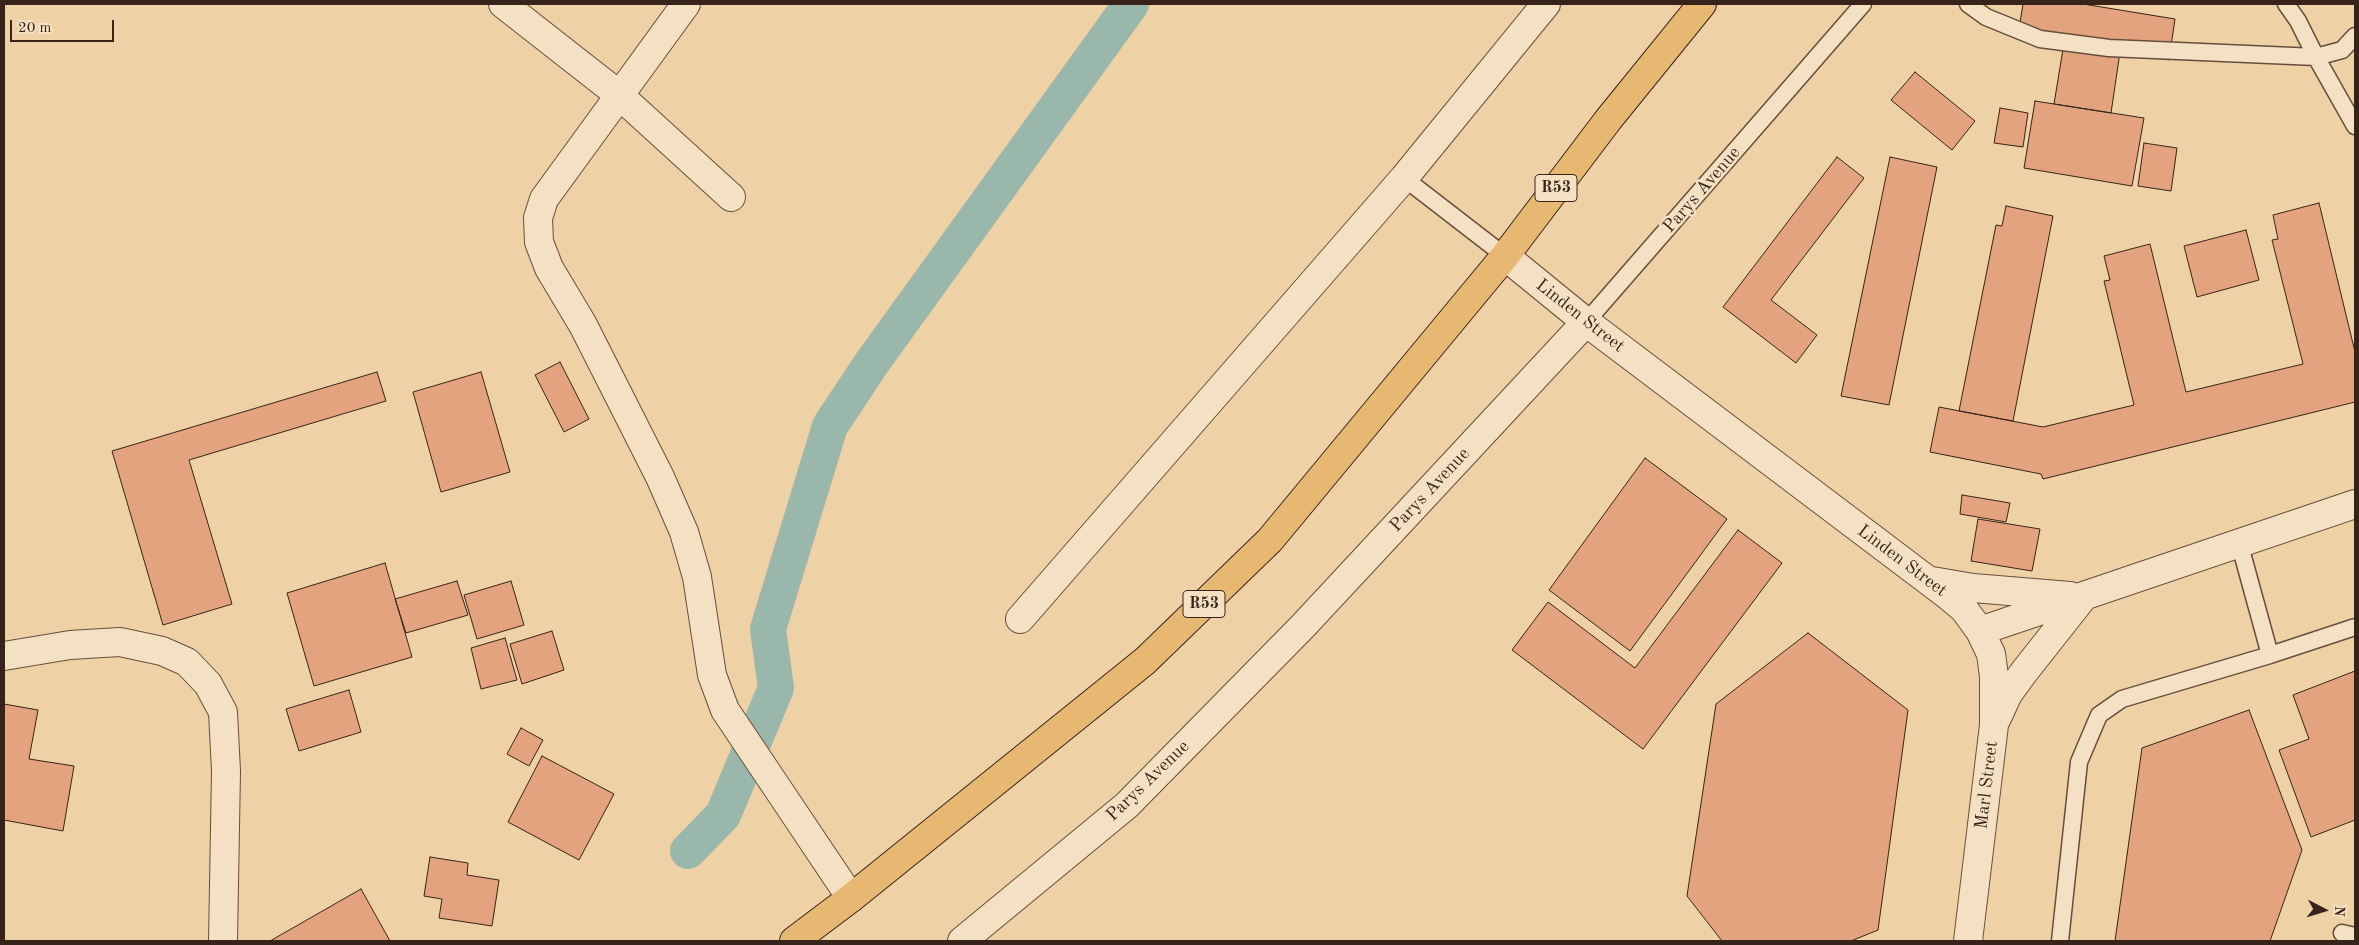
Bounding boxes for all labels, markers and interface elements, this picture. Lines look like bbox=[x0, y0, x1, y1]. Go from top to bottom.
scale bar bbox=[12, 10, 116, 42]
text: 20 m bbox=[18, 21, 52, 36]
street label: Parys Avenue bbox=[1659, 142, 1745, 238]
road number: R53 bbox=[1535, 174, 1577, 202]
street label: Linden Street bbox=[1531, 275, 1629, 357]
street label: Parys Avenue bbox=[1386, 443, 1474, 537]
street label: Linden Street bbox=[1853, 520, 1951, 602]
road number: R53 bbox=[1183, 590, 1225, 618]
street label: Parys Avenue bbox=[1102, 736, 1194, 826]
street label: Marl Street bbox=[1971, 740, 2003, 830]
north arrow bbox=[2299, 885, 2349, 935]
text: N bbox=[2332, 905, 2346, 917]

